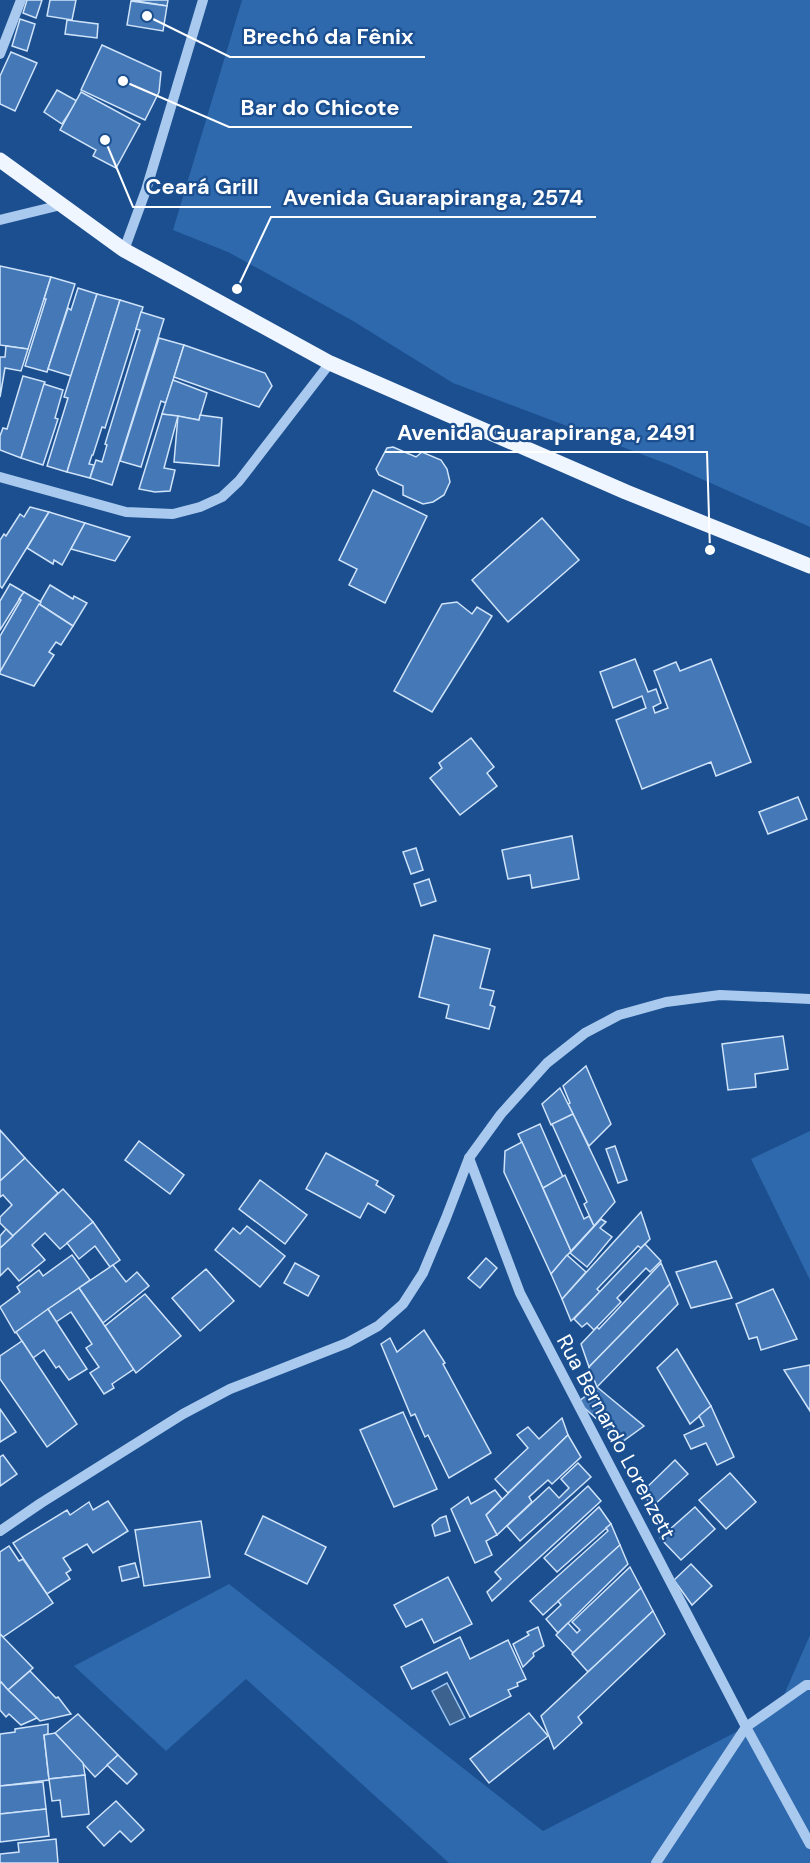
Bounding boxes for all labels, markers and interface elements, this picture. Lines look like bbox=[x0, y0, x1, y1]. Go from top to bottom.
callout: Brechó da Fênix bbox=[230, 17, 425, 57]
text: Brechó da Fênix bbox=[242, 22, 414, 51]
callout: Bar do Chicote bbox=[229, 87, 412, 127]
text: Bar do Chicote bbox=[241, 93, 399, 122]
callout: Ceará Grill bbox=[133, 167, 271, 207]
text: Ceará Grill bbox=[145, 172, 259, 201]
callout: Avenida Guarapiranga, 2574 bbox=[271, 177, 596, 217]
text: Avenida Guarapiranga, 2574 bbox=[283, 183, 583, 212]
callout: Avenida Guarapiranga, 2491 bbox=[385, 412, 707, 452]
text: Avenida Guarapiranga, 2491 bbox=[397, 418, 695, 447]
street label: Rua Bernardo Lorenzett bbox=[550, 1330, 682, 1544]

